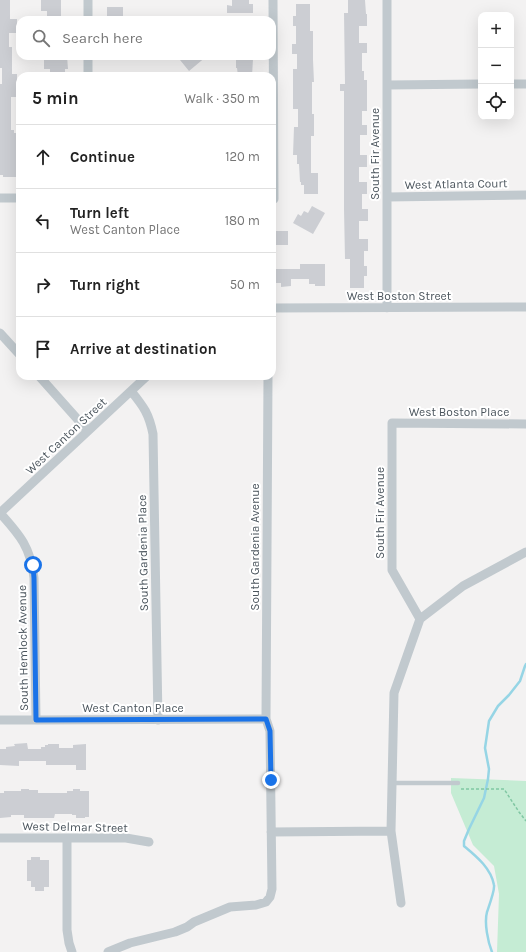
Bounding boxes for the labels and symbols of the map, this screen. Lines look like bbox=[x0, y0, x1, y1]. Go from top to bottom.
street label: South Fir Avenue bbox=[368, 108, 382, 200]
street label: West Atlanta Court bbox=[404, 176, 508, 192]
street label: West Boston Street bbox=[347, 289, 452, 303]
street label: West Canton Street bbox=[23, 395, 110, 477]
street label: West Boston Place bbox=[409, 405, 509, 419]
street label: South Fir Avenue bbox=[373, 467, 387, 559]
street label: South Gardenia Avenue bbox=[248, 483, 262, 611]
street label: South Gardenia Place bbox=[135, 494, 151, 612]
route start bbox=[24, 556, 42, 574]
street label: South Hemlock Avenue bbox=[15, 585, 31, 711]
street label: West Canton Place bbox=[82, 701, 184, 715]
route end bbox=[262, 771, 280, 789]
street label: West Delmar Street bbox=[22, 819, 128, 835]

